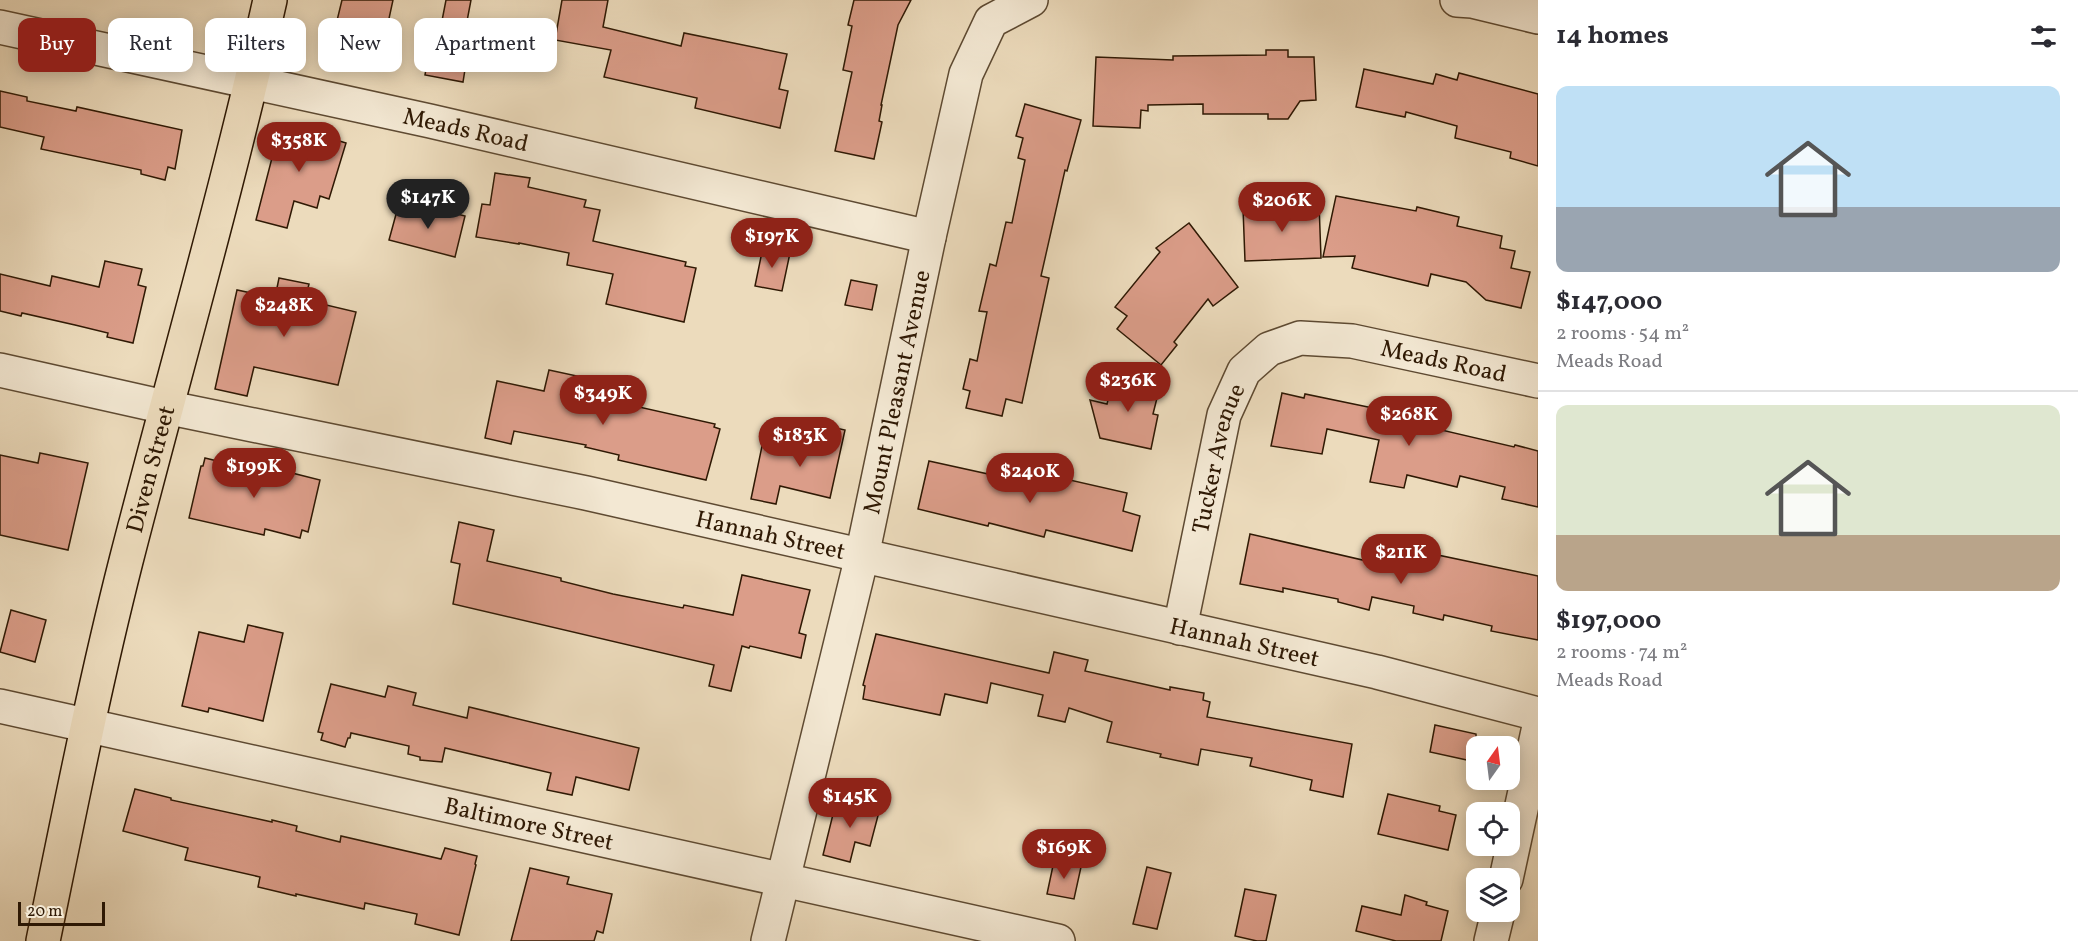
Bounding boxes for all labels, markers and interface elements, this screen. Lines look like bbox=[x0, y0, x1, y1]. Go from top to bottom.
chip: Buy bbox=[18, 18, 96, 72]
chip: Rent bbox=[108, 18, 193, 72]
chip: Filters bbox=[205, 18, 306, 72]
chip: New bbox=[318, 18, 402, 72]
chip: Apartment bbox=[414, 18, 557, 72]
text: 14 homes bbox=[1556, 18, 1669, 54]
icon: filters bbox=[2027, 20, 2060, 53]
street label: Meads Road bbox=[399, 101, 532, 162]
pin: $358K bbox=[257, 122, 341, 173]
icon: home bbox=[1754, 125, 1862, 233]
text: $358K bbox=[271, 127, 327, 155]
pin: $147K bbox=[386, 179, 470, 230]
pin: $206K bbox=[1240, 182, 1324, 233]
text: $147K bbox=[400, 184, 456, 212]
text: $206K bbox=[1252, 187, 1312, 215]
pin: $197K bbox=[730, 218, 814, 269]
text: $197K bbox=[745, 223, 799, 251]
street label: Mount Pleasant Avenue bbox=[856, 267, 941, 517]
text: $147,000 bbox=[1556, 284, 1662, 320]
pin: $248K bbox=[242, 287, 326, 338]
text: $248K bbox=[255, 292, 313, 320]
text: 2 rooms · 54 m² bbox=[1556, 320, 1689, 348]
street label: Meads Road bbox=[1377, 333, 1510, 393]
text: Meads Road bbox=[1556, 348, 1663, 376]
pin: $236K bbox=[1086, 362, 1170, 413]
text: $236K bbox=[1100, 367, 1156, 395]
pin: $349K bbox=[561, 375, 645, 426]
street label: Tucker Avenue bbox=[1185, 378, 1255, 537]
text: $349K bbox=[574, 380, 632, 408]
pin: $268K bbox=[1367, 396, 1451, 447]
text: $268K bbox=[1380, 401, 1438, 429]
street label: Diven Street bbox=[119, 402, 185, 537]
pin: $183K bbox=[758, 417, 842, 468]
text: $183K bbox=[773, 422, 827, 450]
icon: home bbox=[1754, 444, 1862, 552]
pin: $199K bbox=[212, 448, 296, 499]
text: $199K bbox=[226, 453, 282, 481]
pin: $240K bbox=[988, 453, 1072, 504]
text: $240K bbox=[1000, 458, 1060, 486]
street label: Hannah Street bbox=[692, 503, 848, 570]
pin: $211K bbox=[1359, 534, 1443, 585]
text: $211K bbox=[1375, 539, 1427, 567]
text: $197,000 bbox=[1556, 603, 1661, 639]
street label: Hannah Street bbox=[1166, 611, 1322, 677]
text: 2 rooms · 74 m² bbox=[1556, 639, 1687, 667]
text: Meads Road bbox=[1556, 667, 1663, 695]
north arrow bbox=[1466, 736, 1520, 790]
map controls bbox=[1466, 736, 1520, 922]
pin: $145K bbox=[808, 778, 892, 829]
text: $145K bbox=[822, 783, 878, 811]
street label: Baltimore Street bbox=[441, 790, 617, 861]
button: locate bbox=[1466, 802, 1520, 856]
pin: $169K bbox=[1022, 829, 1106, 880]
text: $169K bbox=[1036, 834, 1092, 862]
button: layers bbox=[1466, 868, 1520, 922]
scale bar bbox=[18, 899, 105, 926]
text: 20 m bbox=[27, 901, 62, 923]

